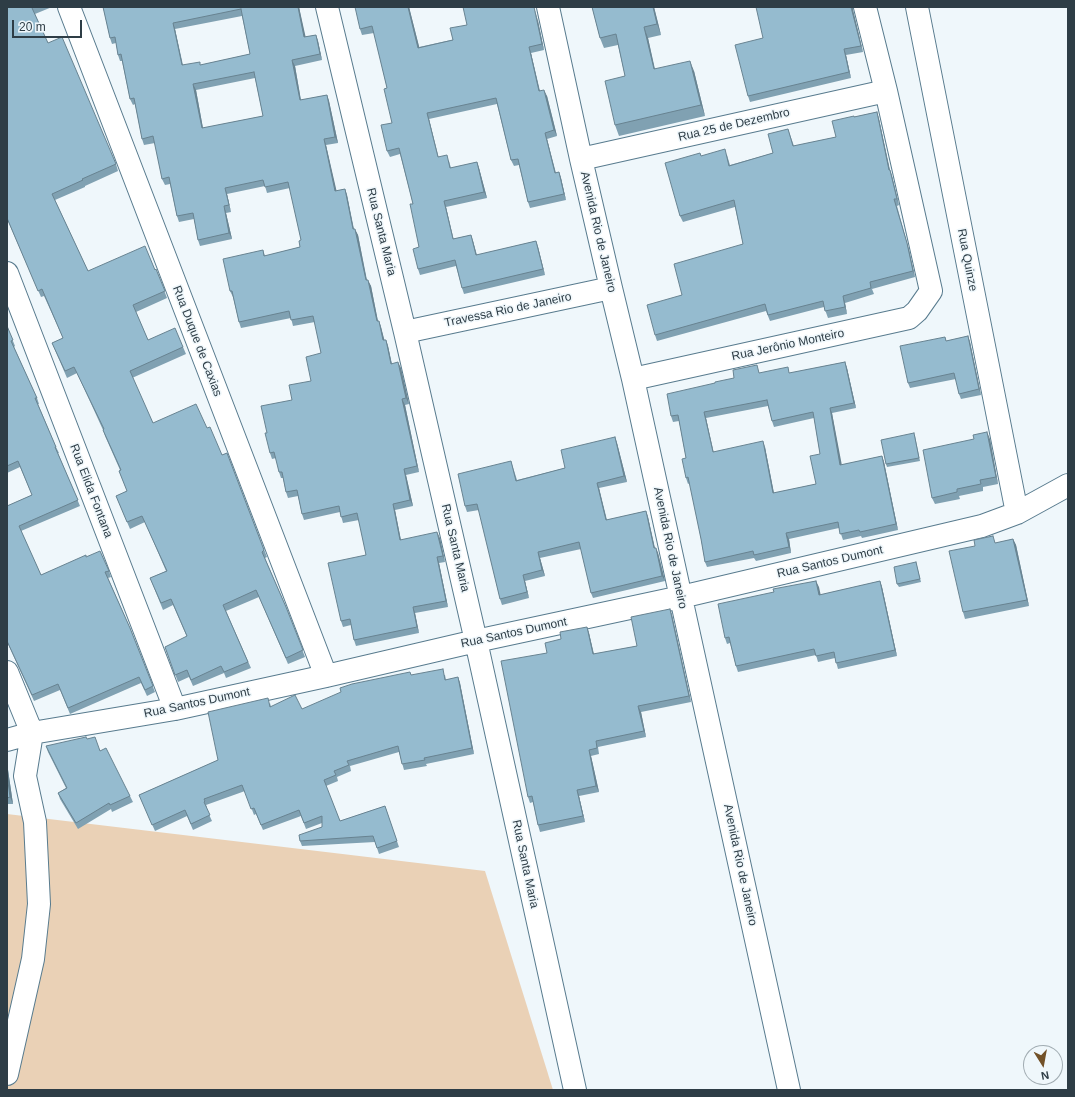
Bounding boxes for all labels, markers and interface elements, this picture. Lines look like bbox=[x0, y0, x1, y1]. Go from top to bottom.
scale bar bbox=[14, 12, 84, 38]
text: 20 m bbox=[19, 20, 46, 34]
street label: Rua 25 de Dezembro bbox=[677, 105, 791, 145]
street label: Avenida Rio de Janeiro bbox=[577, 170, 619, 294]
street label: Rua Santa Maria bbox=[363, 187, 399, 277]
street label: Rua Quinze bbox=[954, 228, 980, 292]
street label: Rua Duque de Caxias bbox=[169, 284, 225, 398]
street label: Travessa Rio de Janeiro bbox=[443, 289, 573, 331]
street label: Rua Jerônio Monteiro bbox=[730, 326, 846, 364]
street label: Rua Elida Fontana bbox=[66, 442, 116, 540]
street label: Avenida Rio de Janeiro bbox=[650, 486, 690, 610]
street label: Rua Santa Maria bbox=[438, 503, 472, 593]
street label: Rua Santos Dumont bbox=[776, 543, 884, 581]
street label: Rua Santos Dumont bbox=[460, 615, 568, 651]
street label: Rua Santos Dumont bbox=[143, 685, 251, 721]
street label: Avenida Rio de Janeiro bbox=[720, 803, 760, 927]
street label: Rua Santa Maria bbox=[509, 818, 541, 910]
north arrow bbox=[1023, 1045, 1063, 1085]
text: N bbox=[1040, 1069, 1050, 1082]

